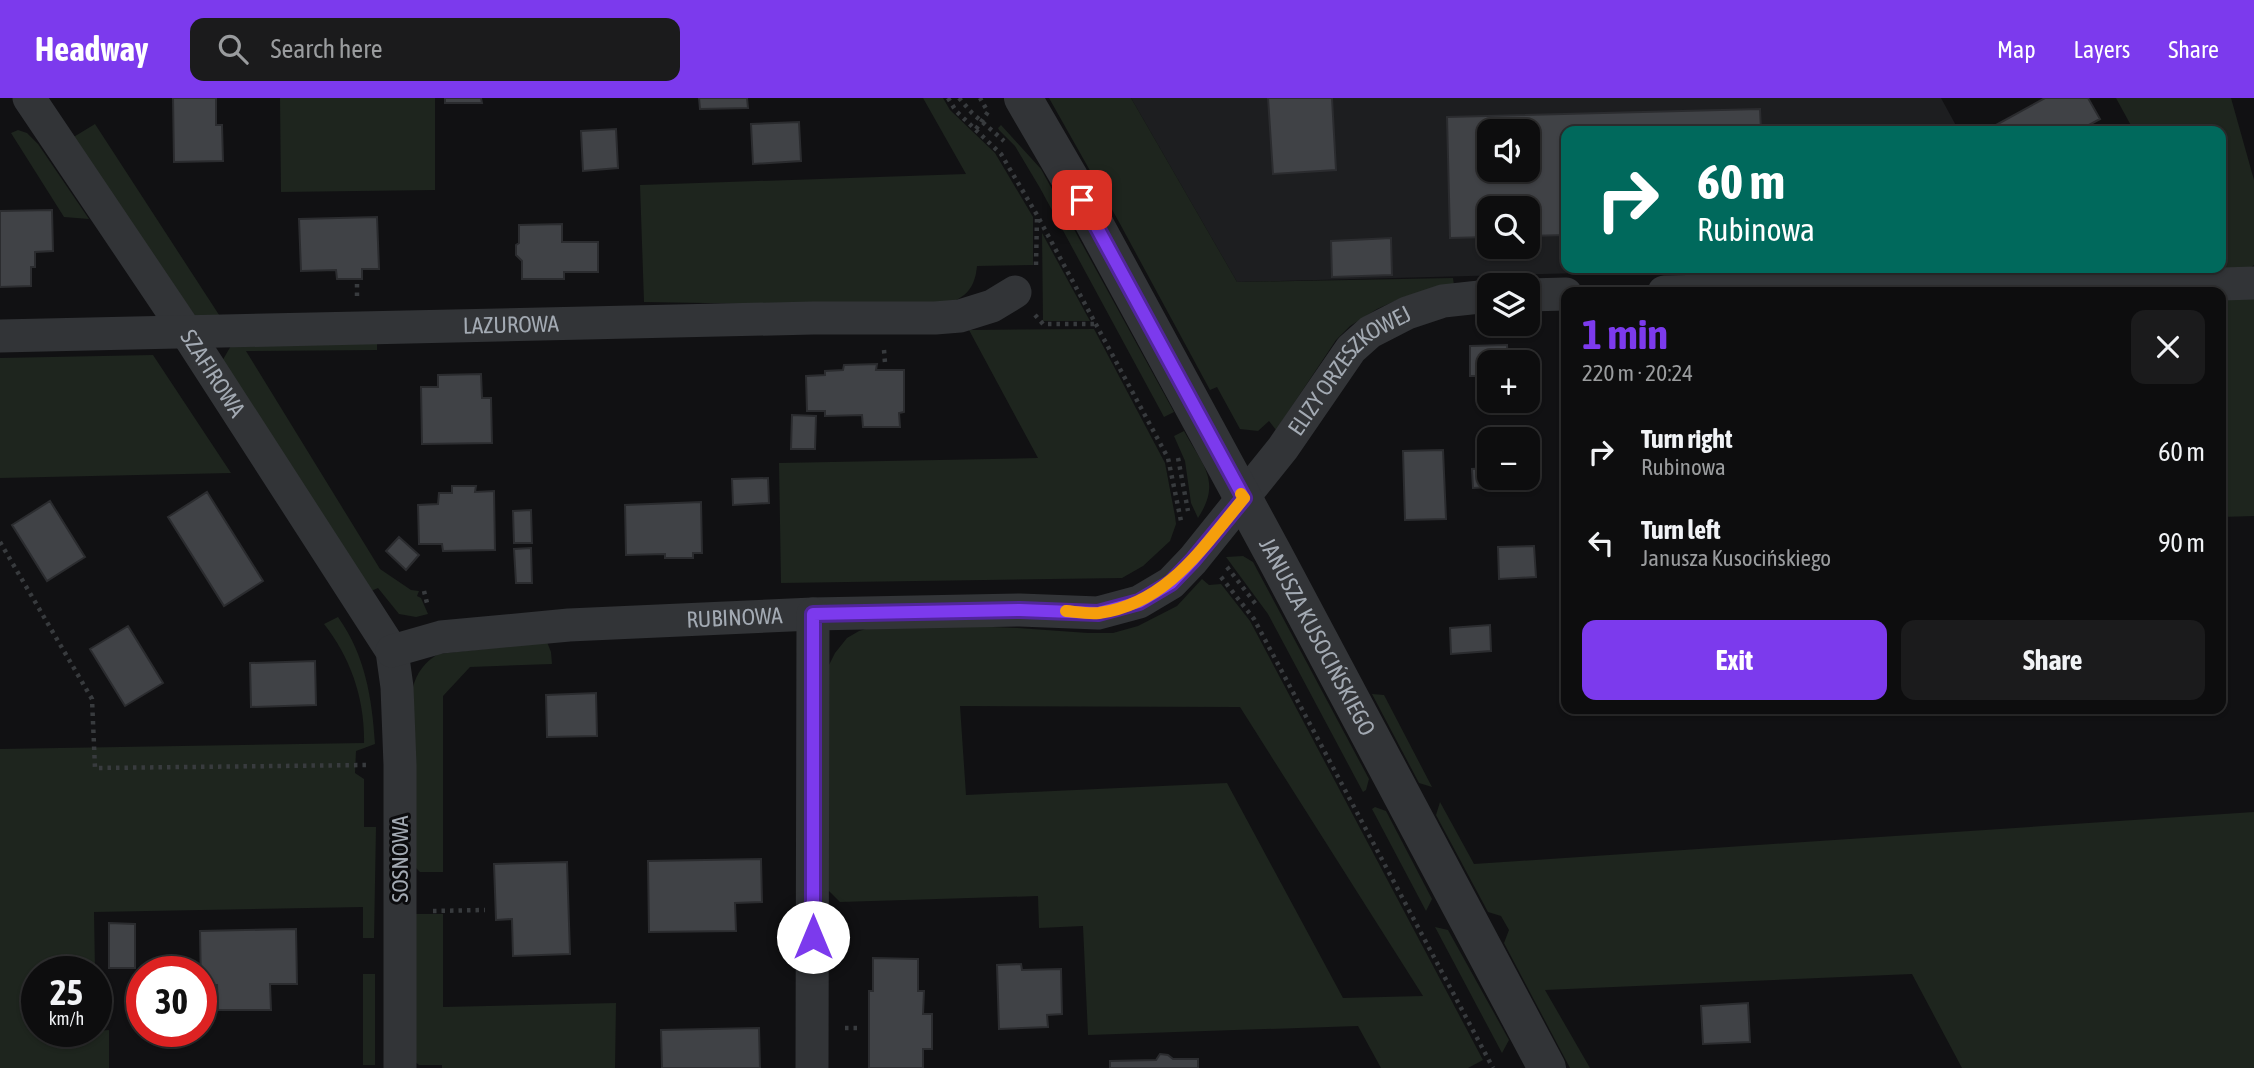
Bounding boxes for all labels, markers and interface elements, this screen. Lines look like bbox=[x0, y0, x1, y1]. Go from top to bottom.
search box bbox=[190, 18, 680, 81]
text: Headway bbox=[35, 30, 148, 68]
icon: search bbox=[214, 30, 252, 68]
text: Search here bbox=[270, 34, 383, 64]
text: Map bbox=[1997, 36, 2036, 63]
text: Layers bbox=[2074, 36, 2130, 63]
text: Share bbox=[2168, 36, 2219, 63]
map controls bbox=[1477, 119, 1540, 490]
button: sound bbox=[1477, 119, 1540, 182]
text: 60 m bbox=[1697, 153, 1785, 209]
icon: right bbox=[1582, 154, 1673, 245]
pin bbox=[1052, 170, 1112, 230]
icon: arrive bbox=[1063, 181, 1101, 219]
button: search bbox=[1477, 196, 1540, 259]
text: Rubinowa bbox=[1697, 211, 1815, 248]
button: layers bbox=[1477, 273, 1540, 336]
street label: ELIZY ORZESZKOWEJ bbox=[1283, 300, 1415, 440]
text: 1 min bbox=[1582, 310, 1668, 358]
button: close bbox=[2131, 310, 2205, 384]
street label: LAZUROWA bbox=[463, 311, 560, 339]
street label: SZAFIROWA bbox=[175, 325, 251, 422]
button: + bbox=[1477, 350, 1540, 413]
text: 220 m · 20:24 bbox=[1582, 360, 1693, 386]
text: Turn right bbox=[1641, 424, 1732, 454]
button: − bbox=[1477, 427, 1540, 490]
icon: right bbox=[1582, 433, 1620, 471]
text: 60 m bbox=[2158, 437, 2205, 467]
text: Rubinowa bbox=[1641, 454, 1726, 480]
text: Turn left bbox=[1641, 515, 1721, 545]
icon: left bbox=[1582, 524, 1620, 562]
text: 90 m bbox=[2158, 528, 2205, 558]
street label: JANUSZA KUSOCIŃSKIEGO bbox=[1254, 533, 1381, 740]
text: Janusza Kusocińskiego bbox=[1641, 545, 1831, 571]
street label: RUBINOWA bbox=[686, 602, 784, 633]
button: Exit bbox=[1582, 620, 1887, 700]
button: Share bbox=[1901, 620, 2205, 700]
street label: SOSNOWA bbox=[387, 815, 413, 903]
position arrow bbox=[776, 900, 850, 974]
speed limit sign: 30 bbox=[126, 956, 217, 1047]
text: 25 bbox=[50, 972, 83, 1012]
text: km/h bbox=[49, 1008, 84, 1029]

